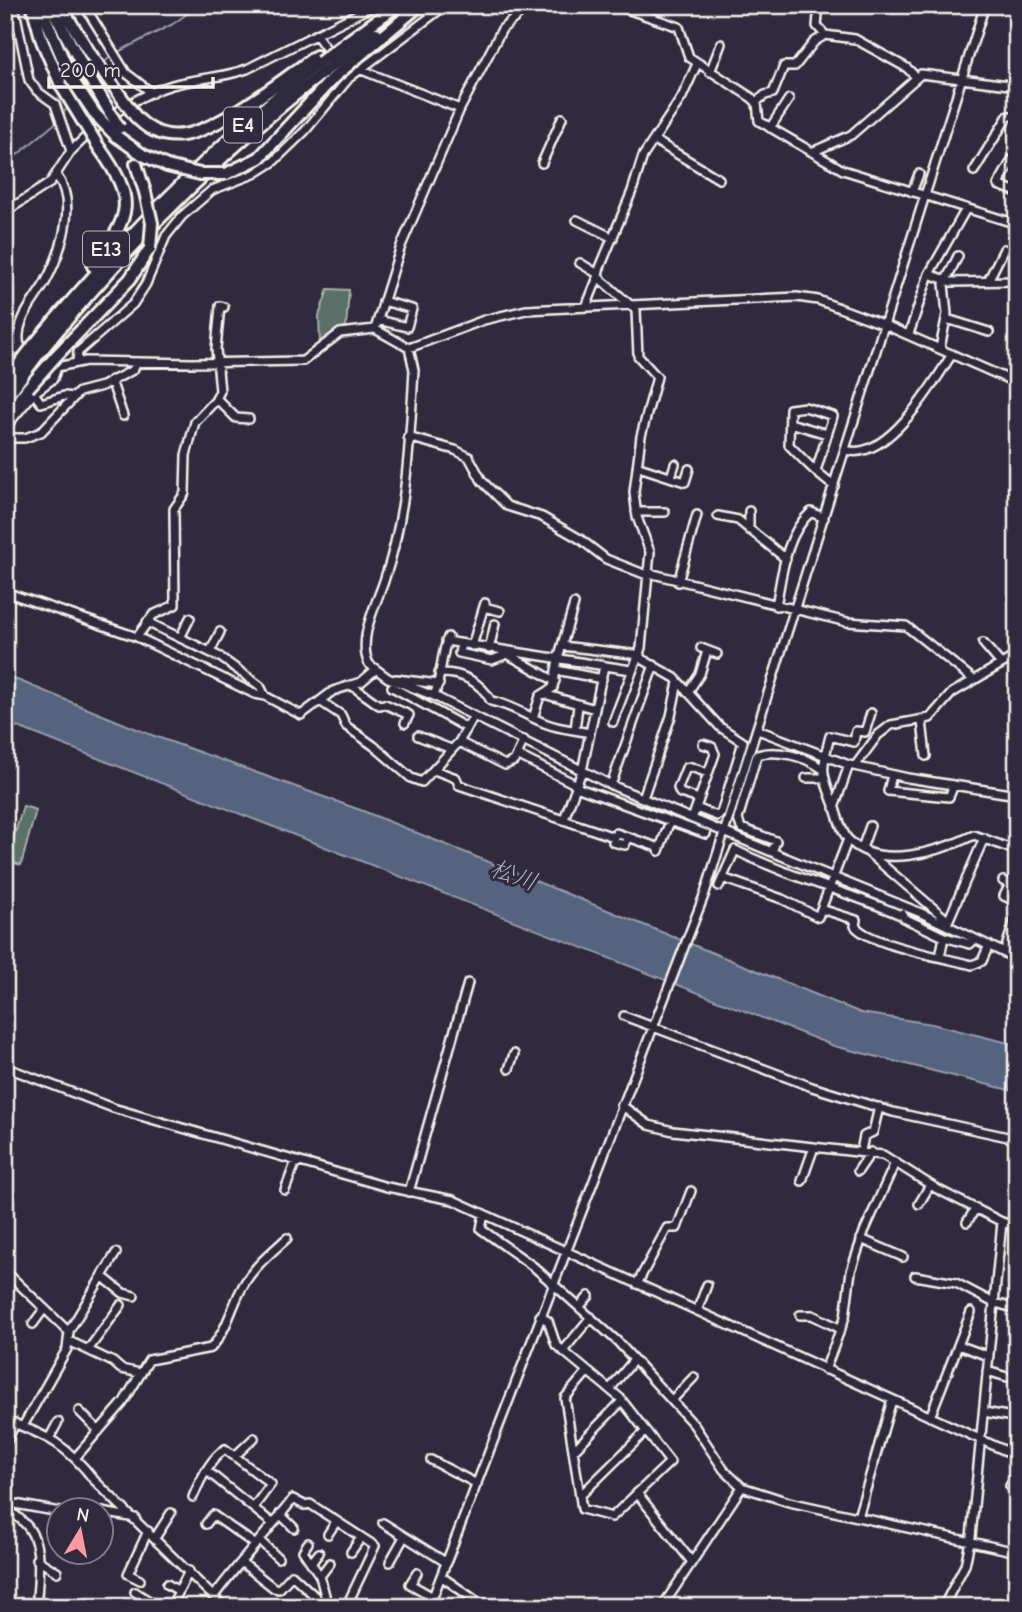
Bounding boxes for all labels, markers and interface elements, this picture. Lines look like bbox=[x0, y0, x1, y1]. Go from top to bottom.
scale bar bbox=[49, 46, 214, 90]
text: 200 m bbox=[60, 58, 121, 82]
road number: E4 bbox=[224, 108, 262, 142]
road number: E13 bbox=[83, 232, 129, 266]
water label: 松川 bbox=[487, 854, 541, 896]
north arrow bbox=[46, 1496, 116, 1566]
text: N bbox=[75, 1503, 91, 1527]

